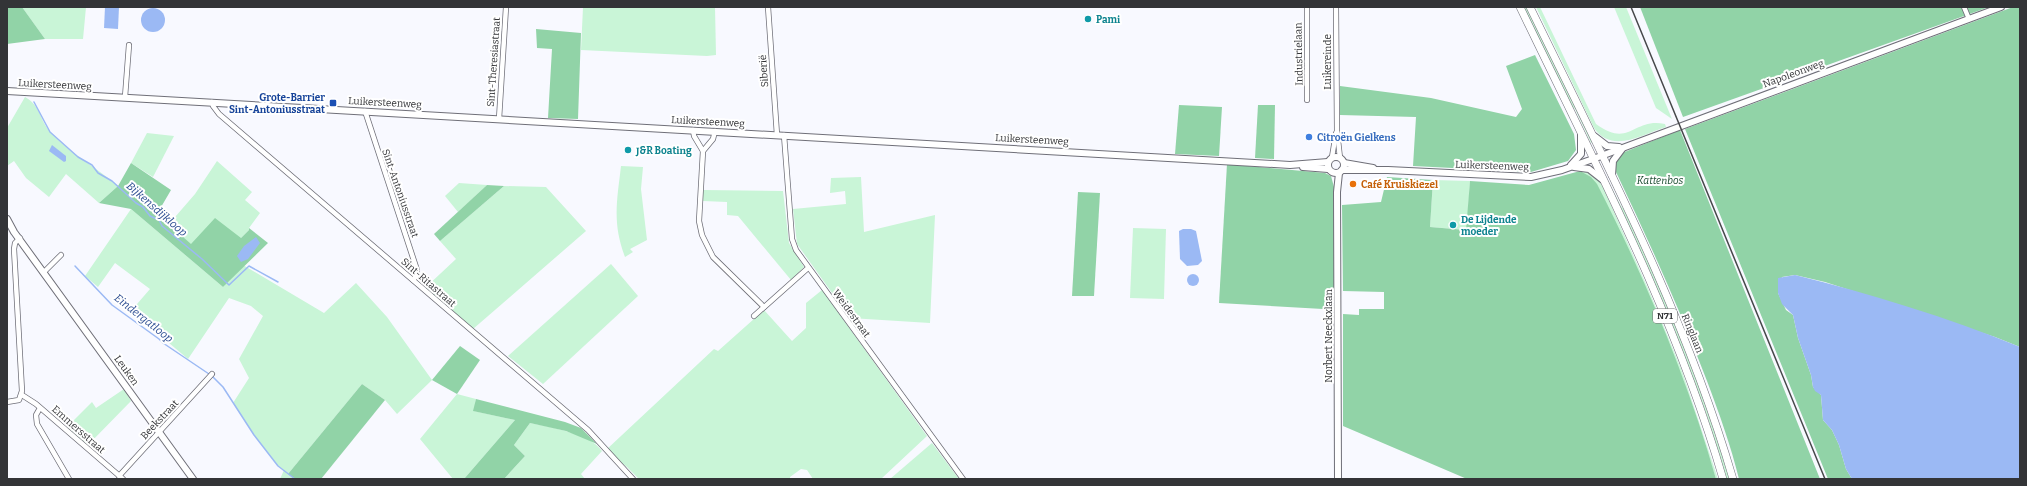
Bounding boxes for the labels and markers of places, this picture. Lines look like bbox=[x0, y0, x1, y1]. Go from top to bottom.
marker: Pami bbox=[1083, 14, 1093, 24]
place label: Pami bbox=[1096, 14, 1121, 26]
place label: Grote-Barrier Sint-Antoniusstraat bbox=[229, 92, 325, 116]
marker: Grote-Barrier Sint-Antoniusstraat bbox=[328, 98, 338, 108]
marker: Citroën Gielkens bbox=[1304, 132, 1314, 142]
place label: Citroën Gielkens bbox=[1317, 132, 1396, 144]
marker: J&R Boating bbox=[623, 145, 633, 155]
place label: J&R Boating bbox=[635, 145, 692, 157]
place label: Café Kruiskiezel bbox=[1361, 178, 1438, 191]
marker: Café Kruiskiezel bbox=[1348, 179, 1358, 189]
place label: De Lijdende moeder bbox=[1461, 214, 1517, 238]
marker: De Lijdende moeder bbox=[1448, 220, 1458, 230]

